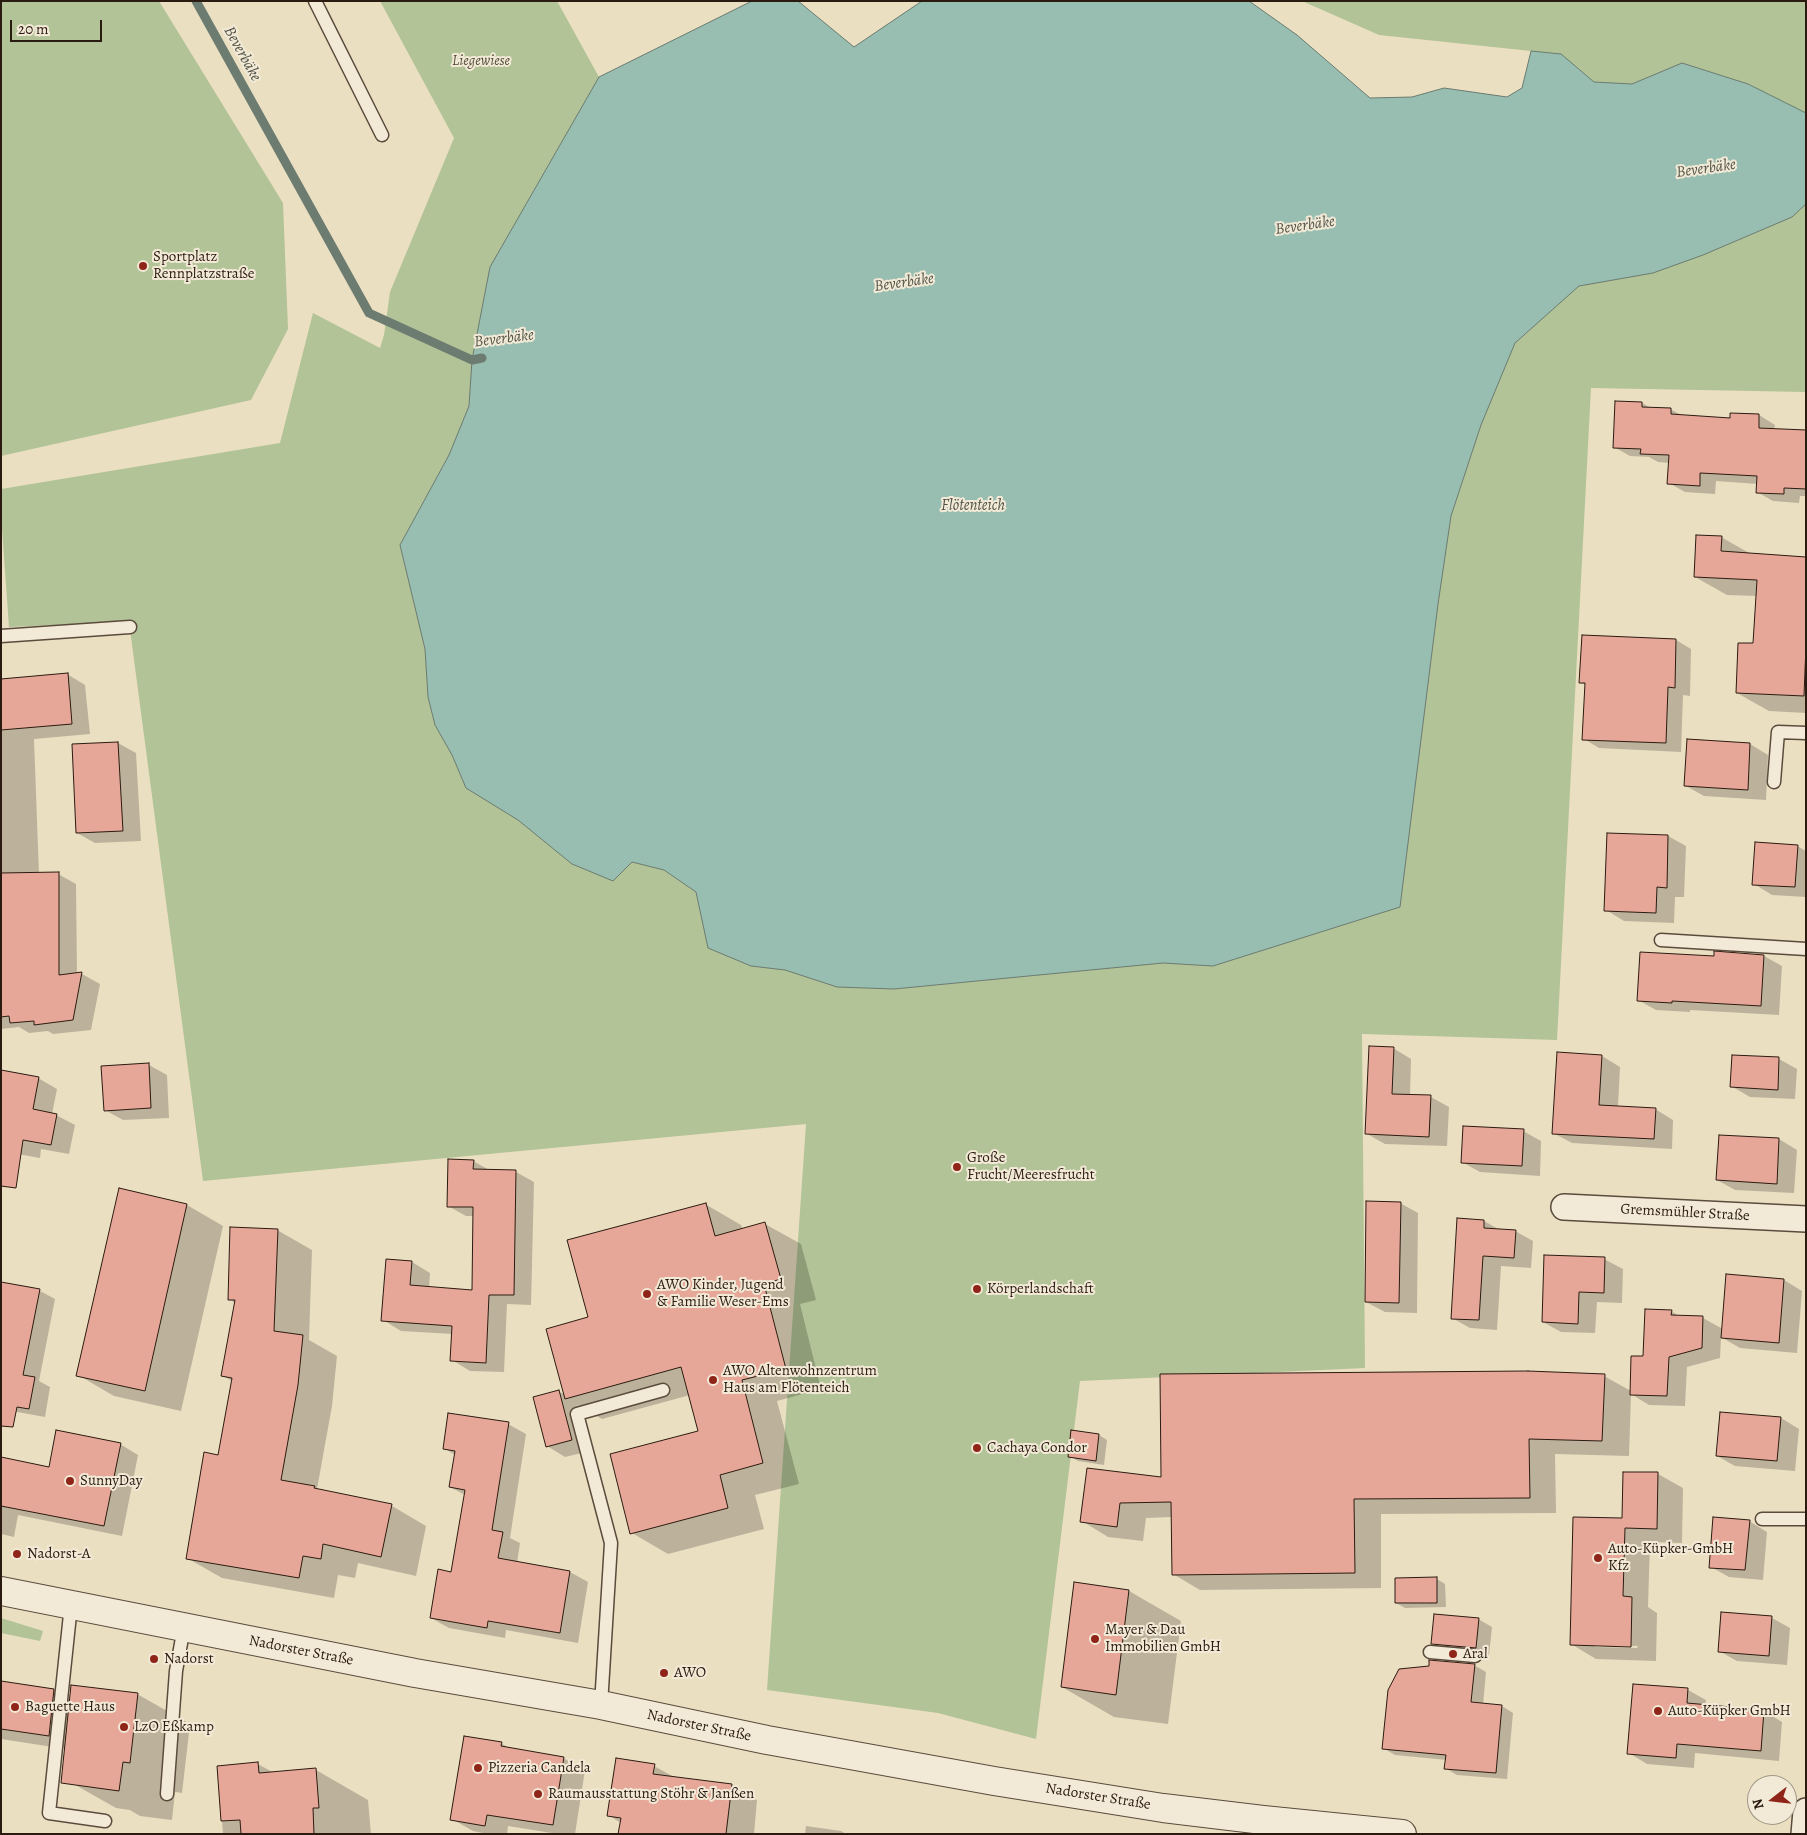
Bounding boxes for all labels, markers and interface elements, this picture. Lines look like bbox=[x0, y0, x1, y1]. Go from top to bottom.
scale bar bbox=[12, 10, 105, 42]
text: 20 m bbox=[18, 19, 49, 39]
water label: Beverbäke bbox=[219, 23, 265, 85]
park label: Liegewiese bbox=[452, 52, 510, 70]
water label: Beverbäke bbox=[1675, 155, 1737, 183]
water label: Beverbäke bbox=[1274, 212, 1336, 240]
place label: Sportplatz Rennplatzstraße bbox=[153, 248, 254, 283]
marker: Sportplatz Rennplatzstraße bbox=[137, 260, 149, 272]
water label: Beverbäke bbox=[873, 269, 935, 297]
water label: Beverbäke bbox=[473, 326, 535, 352]
water label: Flötenteich bbox=[941, 496, 1005, 516]
place label: Große Frucht/Meeresfrucht bbox=[967, 1149, 1095, 1184]
marker: Große Frucht/Meeresfrucht bbox=[951, 1161, 963, 1173]
street label: Gremsmühler Straße bbox=[1620, 1201, 1750, 1225]
place label: AWO Kinder, Jugend & Familie Weser-Ems bbox=[657, 1276, 789, 1311]
place label: Körperlandschaft bbox=[987, 1280, 1094, 1298]
marker: Körperlandschaft bbox=[971, 1283, 983, 1295]
marker: AWO Kinder, Jugend & Familie Weser-Ems bbox=[641, 1288, 653, 1300]
place label: AWO Altenwohnzentrum Haus am Flötenteich bbox=[723, 1362, 877, 1397]
marker: AWO Altenwohnzentrum Haus am Flötenteich bbox=[707, 1374, 719, 1386]
place label: Cachaya Condor bbox=[987, 1439, 1087, 1457]
marker: Cachaya Condor bbox=[971, 1442, 983, 1454]
place label: SunnyDay bbox=[80, 1472, 142, 1490]
marker: SunnyDay bbox=[64, 1475, 76, 1487]
place label: Auto-Küpker-GmbH Kfz bbox=[1608, 1540, 1733, 1575]
place label: Nadorst-A bbox=[27, 1545, 90, 1563]
marker: Nadorst-A bbox=[11, 1548, 23, 1560]
marker: Auto-Küpker-GmbH Kfz bbox=[1592, 1552, 1604, 1564]
place label: Mayer & Dau Immobilien GmbH bbox=[1105, 1621, 1221, 1656]
street label: Nadorster Straße bbox=[247, 1632, 355, 1670]
marker: Mayer & Dau Immobilien GmbH bbox=[1089, 1633, 1101, 1645]
place label: Aral bbox=[1463, 1645, 1488, 1663]
marker: Aral bbox=[1447, 1648, 1459, 1660]
place label: Nadorst bbox=[164, 1650, 214, 1668]
marker: Nadorst bbox=[148, 1653, 160, 1665]
place label: AWO bbox=[674, 1664, 706, 1682]
marker: AWO bbox=[658, 1667, 670, 1679]
place label: Baguette Haus bbox=[25, 1698, 115, 1716]
marker: Baguette Haus bbox=[9, 1701, 21, 1713]
place label: Auto-Küpker GmbH bbox=[1668, 1702, 1791, 1720]
marker: Auto-Küpker GmbH bbox=[1652, 1705, 1664, 1717]
street label: Nadorster Straße bbox=[645, 1706, 753, 1746]
place label: LzO Eßkamp bbox=[134, 1718, 214, 1736]
marker: LzO Eßkamp bbox=[118, 1721, 130, 1733]
place label: Pizzeria Candela bbox=[488, 1759, 591, 1777]
marker: Pizzeria Candela bbox=[472, 1762, 484, 1774]
north arrow bbox=[1747, 1775, 1797, 1825]
street label: Nadorster Straße bbox=[1044, 1780, 1152, 1814]
place label: Raumausstattung Stöhr & Janßen bbox=[548, 1785, 754, 1803]
marker: Raumausstattung Stöhr & Janßen bbox=[532, 1788, 544, 1800]
text: N bbox=[1748, 1796, 1769, 1812]

